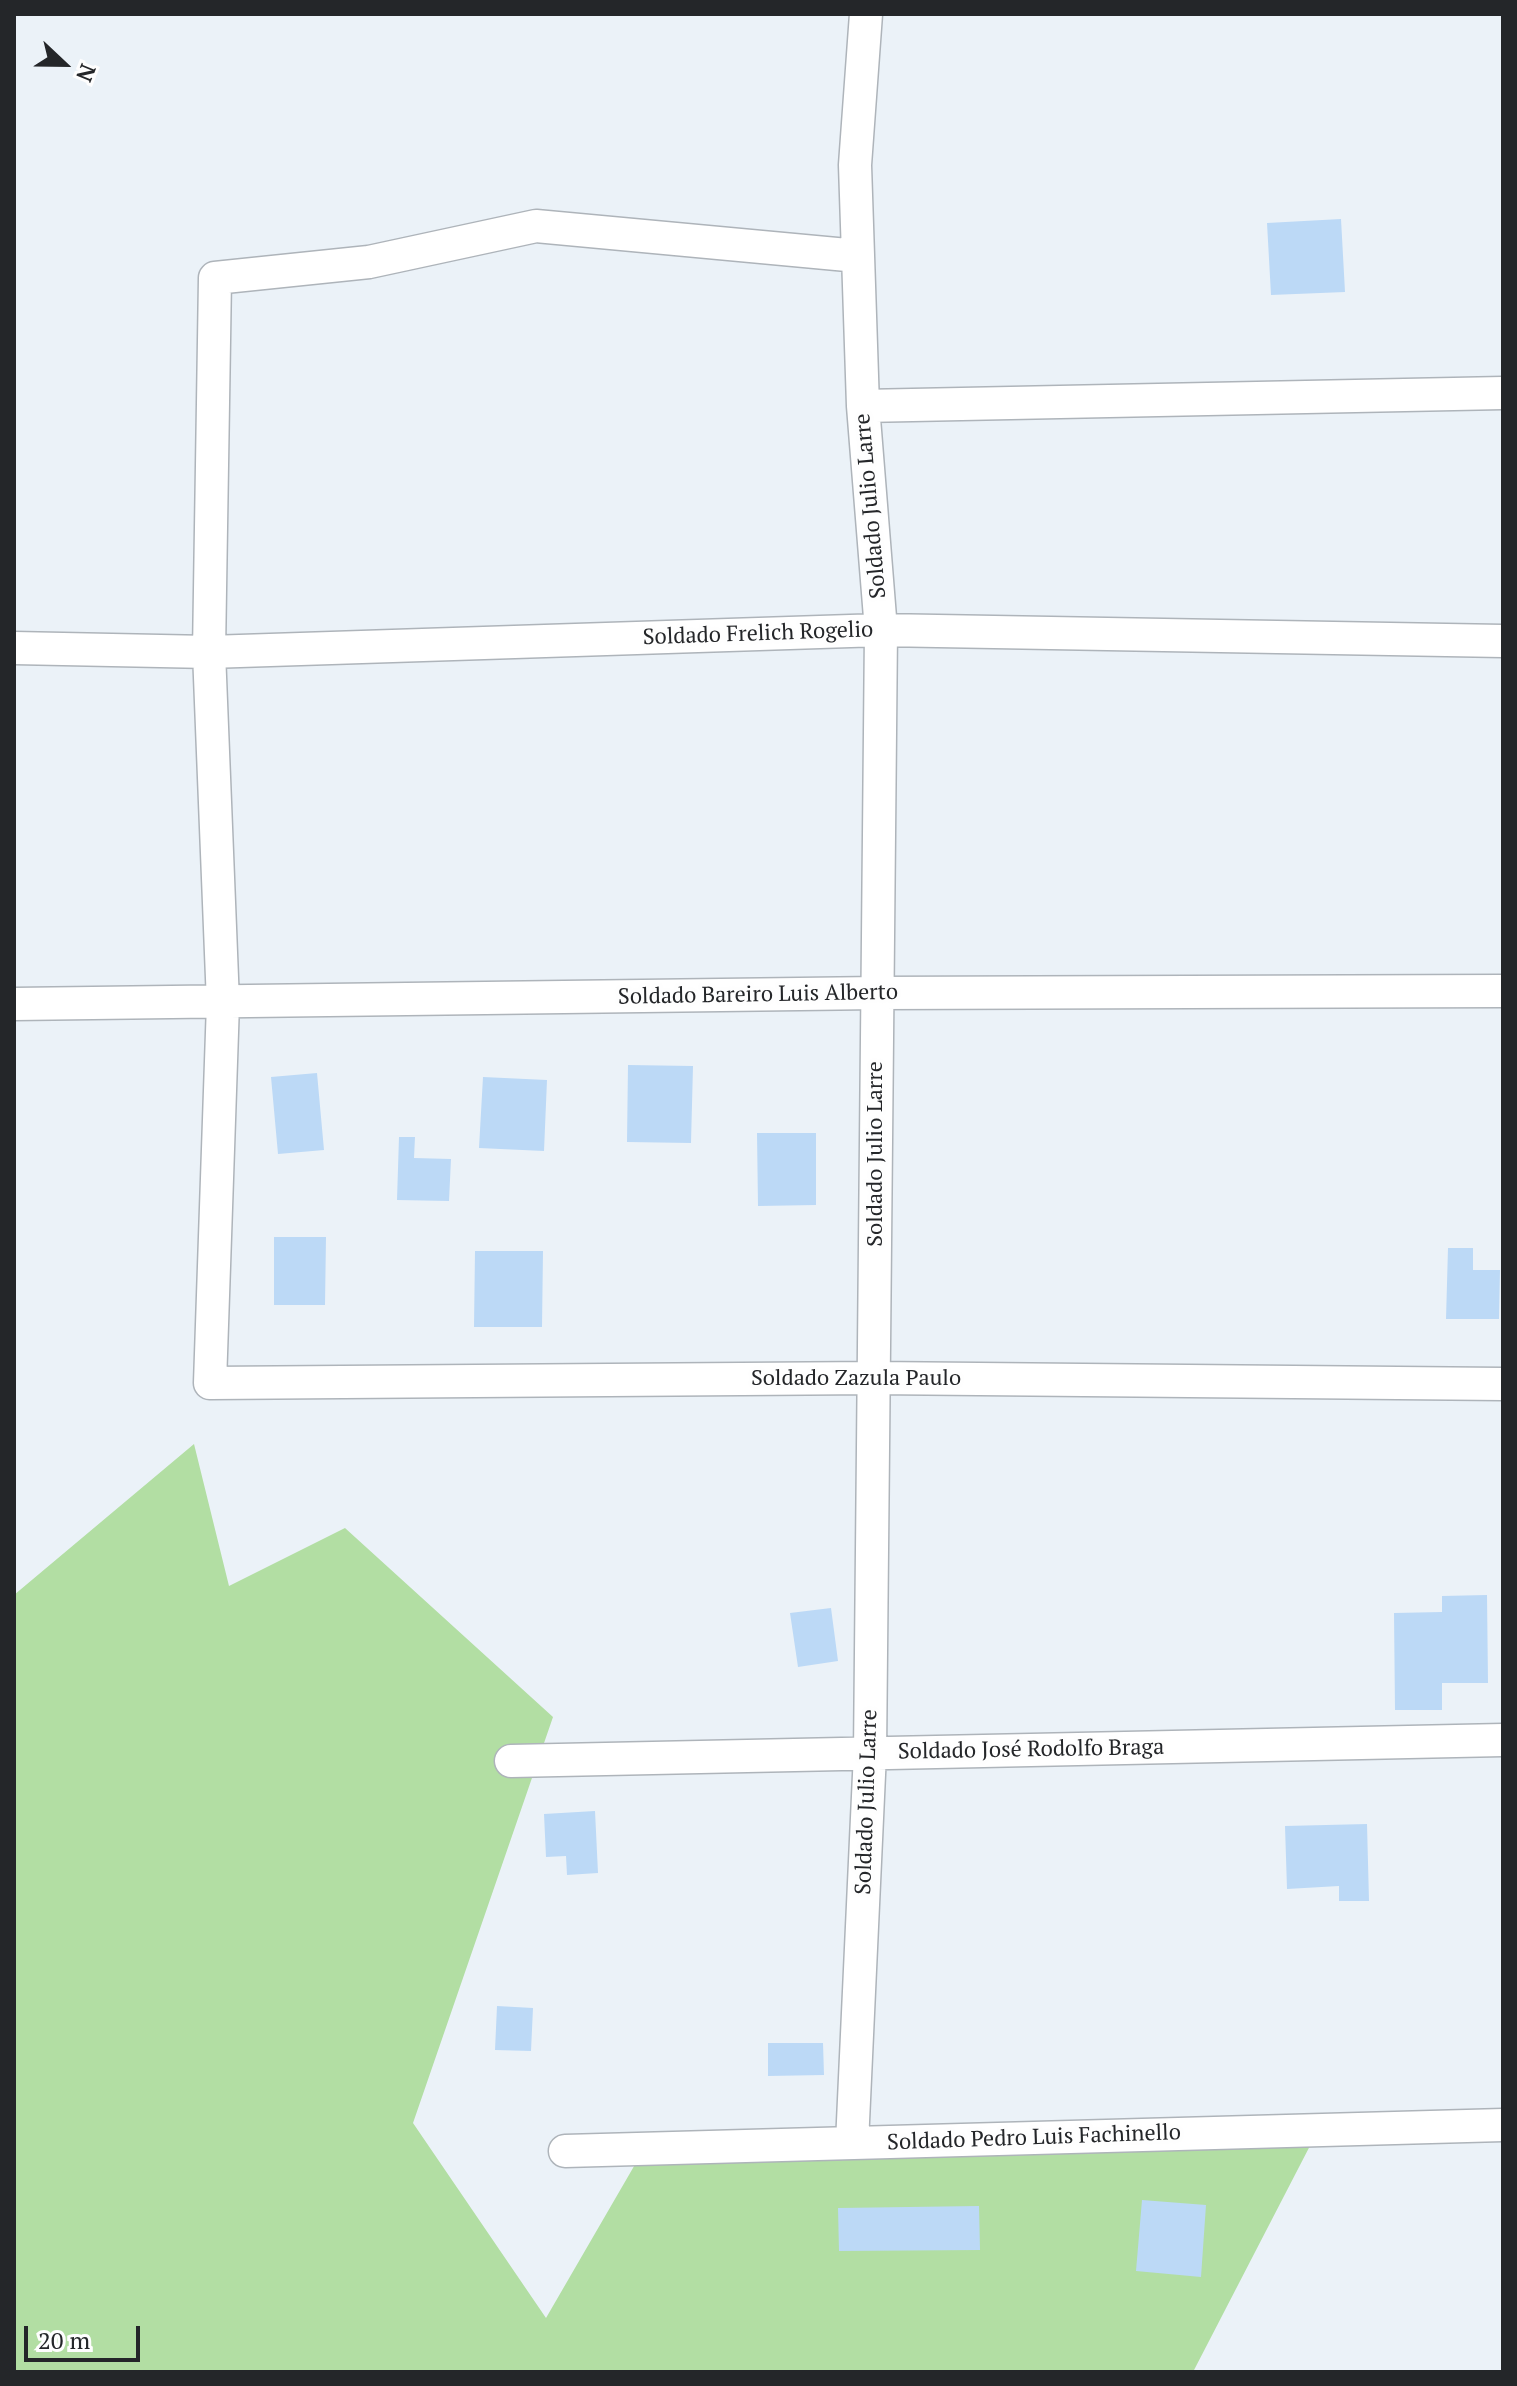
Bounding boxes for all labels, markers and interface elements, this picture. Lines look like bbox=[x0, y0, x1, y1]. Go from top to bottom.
north arrow bbox=[24, 24, 104, 104]
text: N bbox=[70, 60, 103, 86]
street label: Soldado Julio Larre bbox=[850, 412, 892, 600]
street label: Soldado Frelich Rogelio bbox=[642, 617, 874, 651]
street label: Soldado Bareiro Luis Alberto bbox=[618, 979, 898, 1011]
street label: Soldado Julio Larre bbox=[863, 1061, 889, 1247]
street label: Soldado Zazula Paulo bbox=[751, 1366, 961, 1392]
street label: Soldado Julio Larre bbox=[851, 1709, 883, 1895]
street label: Soldado José Rodolfo Braga bbox=[898, 1734, 1164, 1766]
street label: Soldado Pedro Luis Fachinello bbox=[887, 2120, 1181, 2156]
scale bar bbox=[28, 2310, 144, 2360]
text: 20 m bbox=[38, 2324, 90, 2356]

